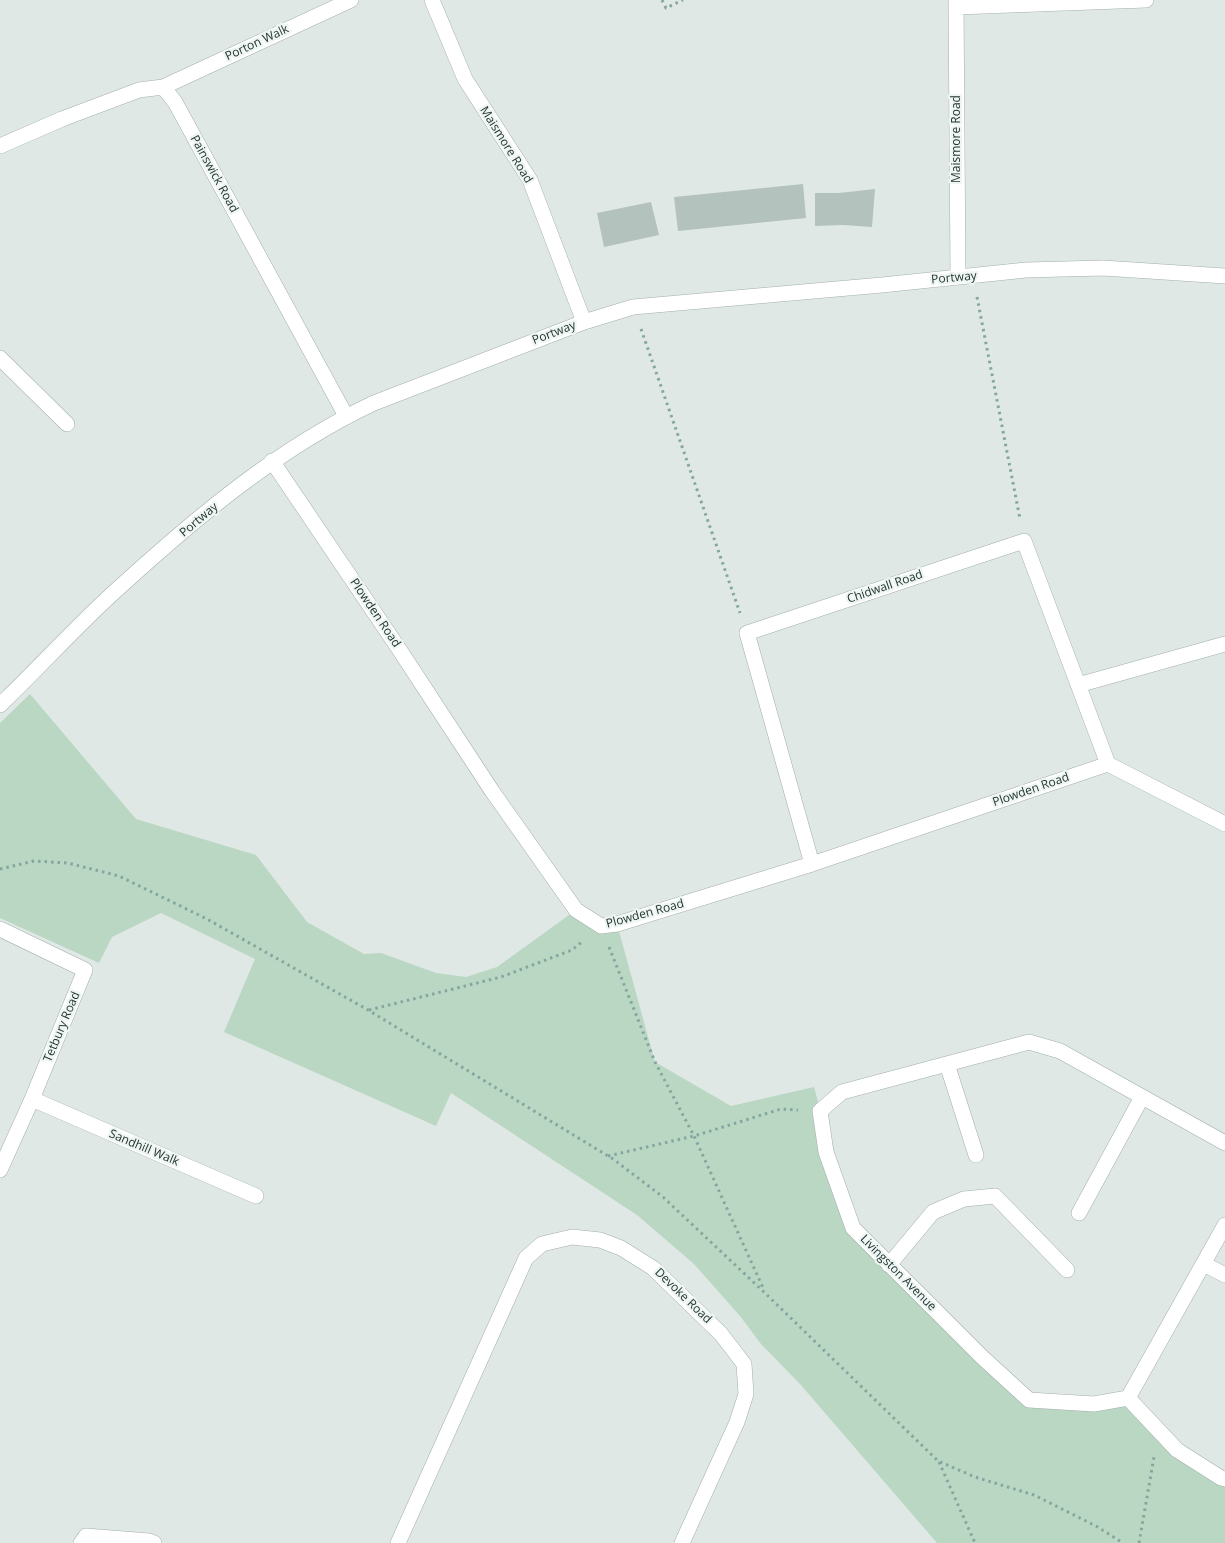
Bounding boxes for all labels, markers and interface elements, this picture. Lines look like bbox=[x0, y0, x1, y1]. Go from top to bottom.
street label: Porton Walk bbox=[223, 22, 291, 64]
street label: Maismore Road bbox=[950, 95, 964, 183]
street label: Maismore Road bbox=[477, 104, 535, 186]
street label: Painswick Road bbox=[187, 133, 241, 215]
street label: Portway bbox=[931, 269, 977, 287]
street label: Portway bbox=[530, 318, 578, 348]
street label: Portway bbox=[177, 500, 221, 540]
street label: Chidwall Road bbox=[845, 567, 925, 607]
street label: Plowden Road bbox=[347, 576, 403, 650]
street label: Plowden Road bbox=[991, 770, 1071, 810]
street label: Plowden Road bbox=[605, 897, 685, 931]
street label: Tetbury Road bbox=[41, 990, 83, 1064]
street label: Sandhill Walk bbox=[107, 1127, 181, 1169]
street label: Livingston Avenue bbox=[857, 1232, 939, 1314]
street label: Devoke Road bbox=[652, 1265, 714, 1327]

